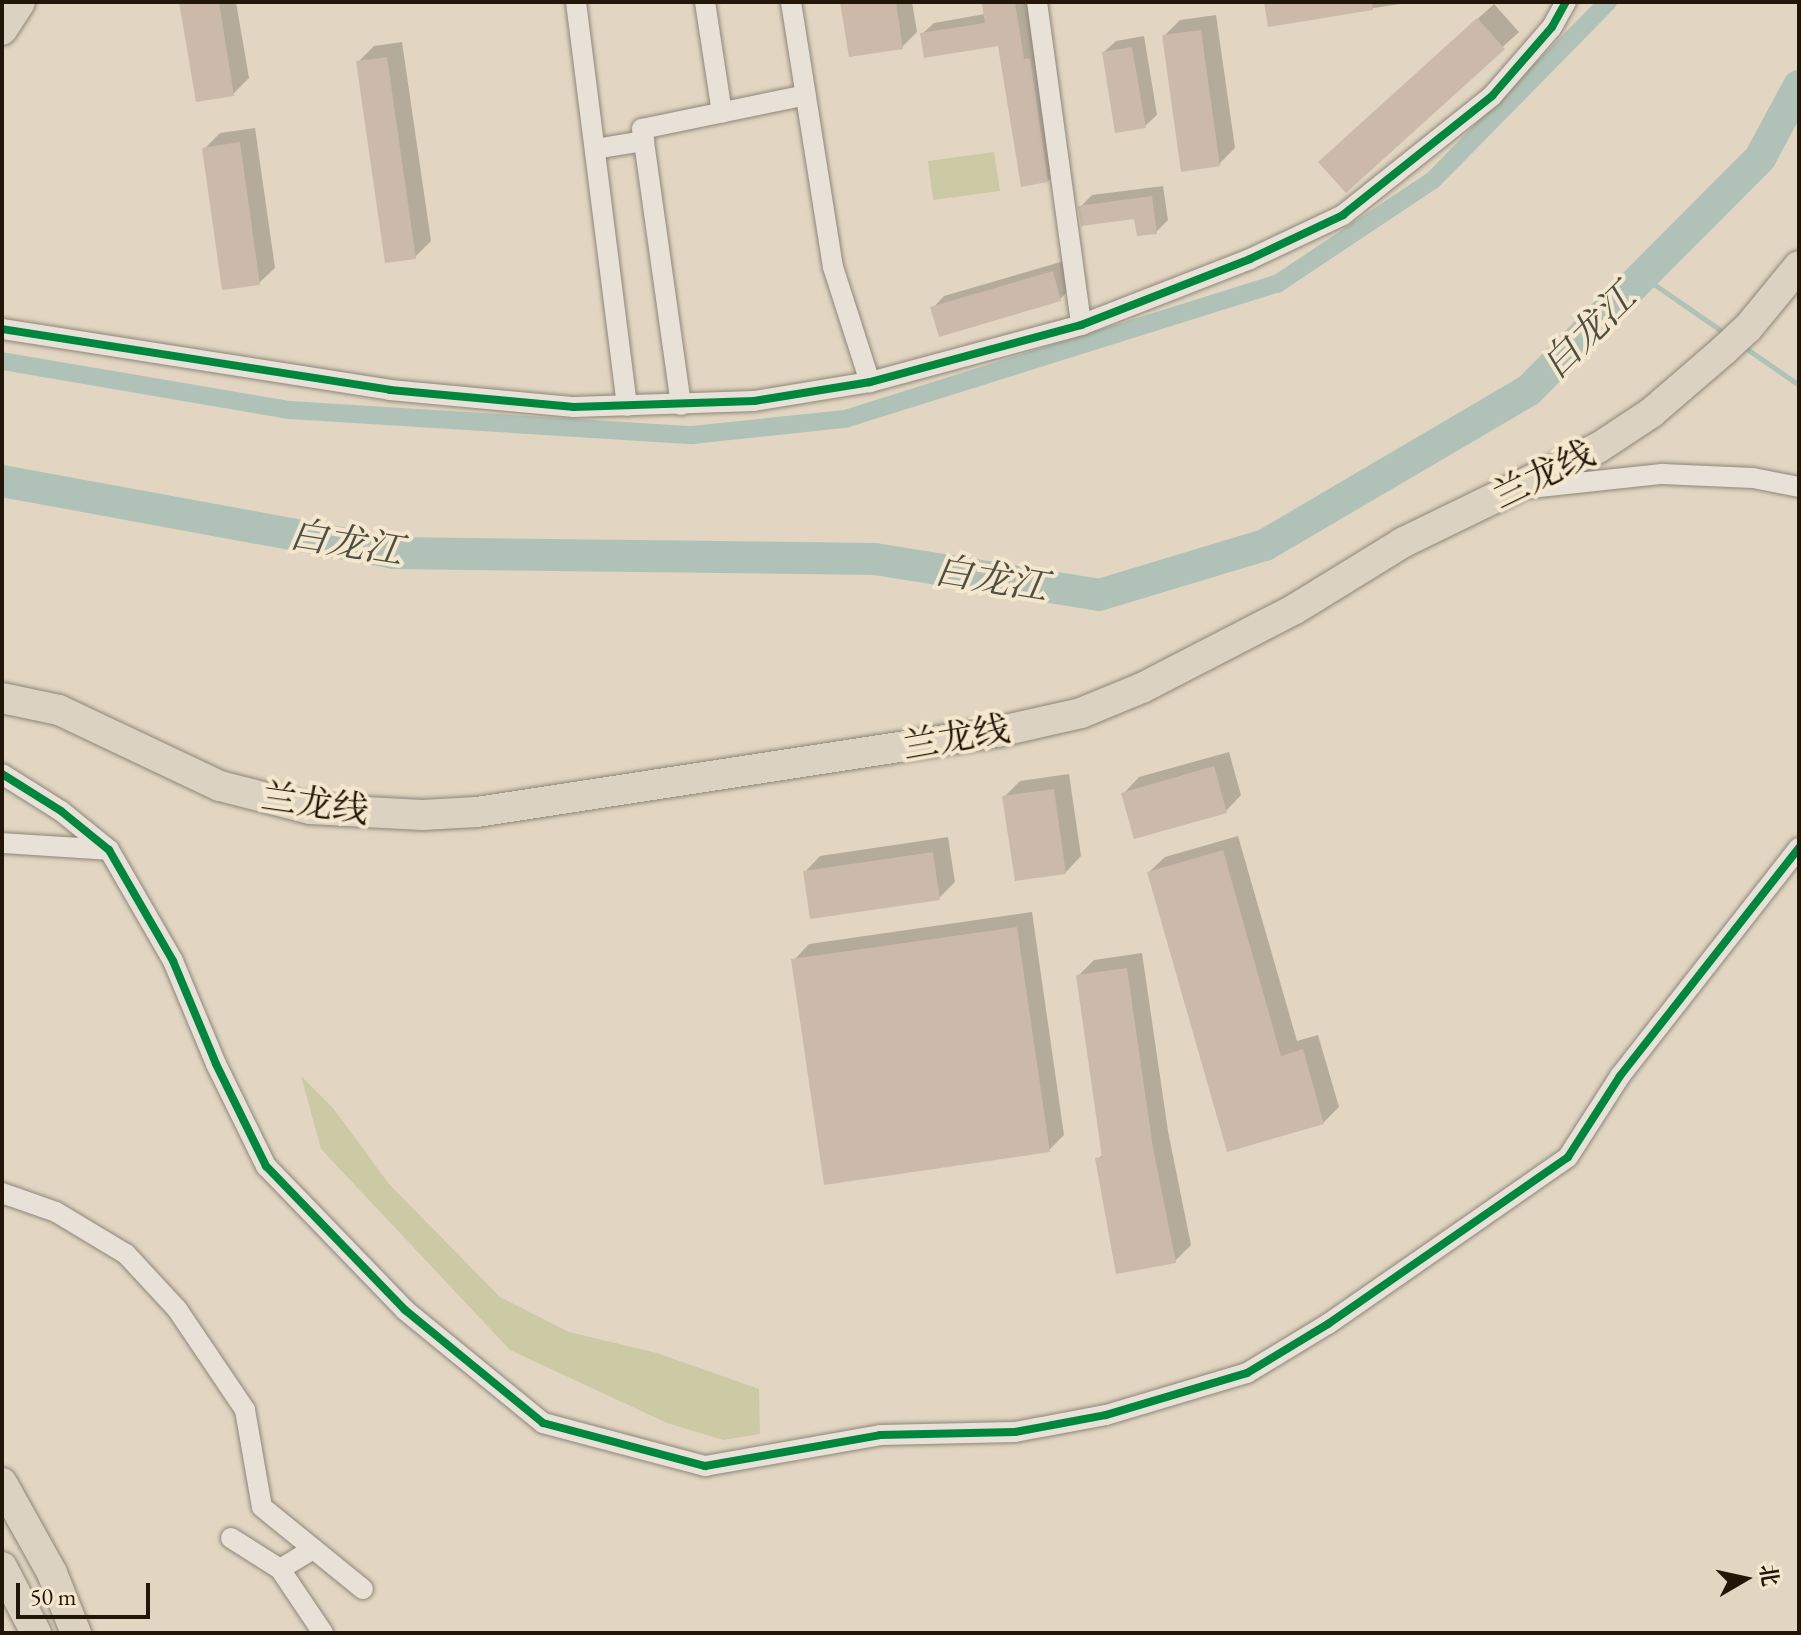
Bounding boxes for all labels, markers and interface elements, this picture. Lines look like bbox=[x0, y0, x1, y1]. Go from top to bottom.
water label: 白龙江 bbox=[1532, 275, 1644, 387]
street label: 兰龙线 bbox=[1485, 431, 1601, 517]
water label: 白龙江 bbox=[286, 511, 406, 573]
water label: 白龙江 bbox=[931, 547, 1051, 609]
street label: 兰龙线 bbox=[899, 706, 1013, 768]
street label: 兰龙线 bbox=[259, 774, 371, 832]
north arrow bbox=[1705, 1539, 1785, 1619]
text: 北 bbox=[1753, 1562, 1785, 1588]
scale bar bbox=[20, 1567, 154, 1617]
text: 50 m bbox=[30, 1581, 77, 1612]

